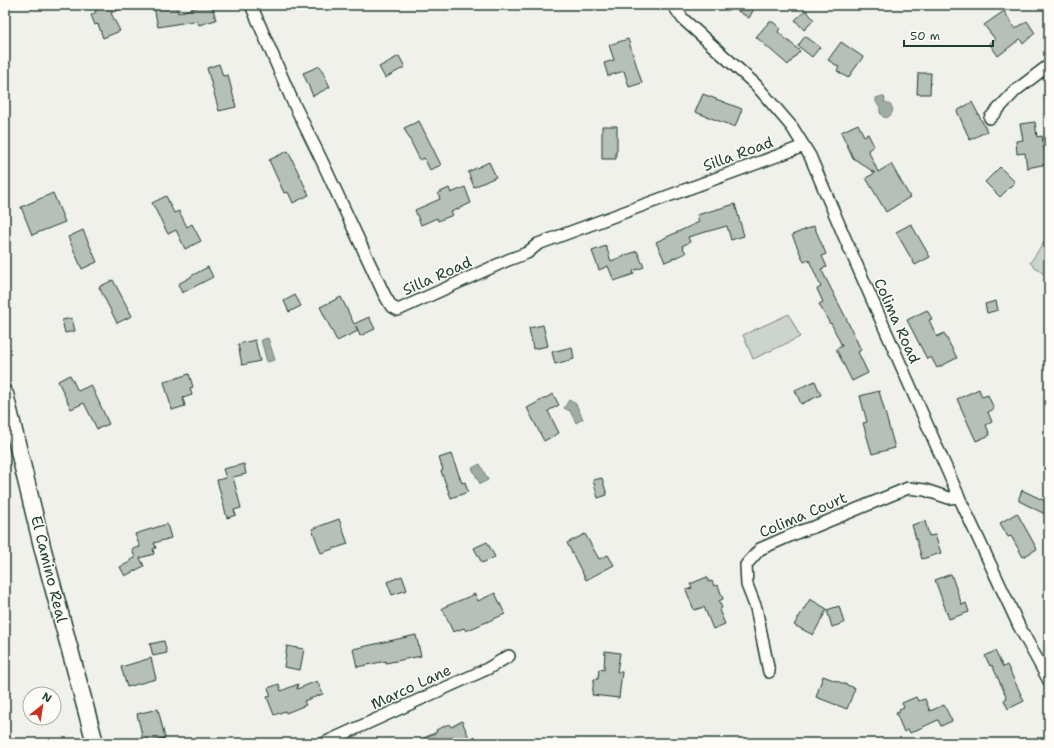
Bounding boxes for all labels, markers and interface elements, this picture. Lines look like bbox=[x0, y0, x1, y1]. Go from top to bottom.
scale bar bbox=[904, 22, 993, 48]
text: 50 m bbox=[910, 28, 940, 44]
street label: Silla Road bbox=[700, 132, 776, 176]
street label: Silla Road bbox=[399, 252, 475, 300]
street label: Colima Road bbox=[869, 275, 925, 367]
street label: Colima Court bbox=[756, 488, 850, 542]
street label: El Camino Real bbox=[26, 513, 72, 625]
street label: Marco Lane bbox=[368, 660, 454, 714]
north arrow bbox=[22, 686, 62, 726]
text: N bbox=[39, 689, 55, 707]

